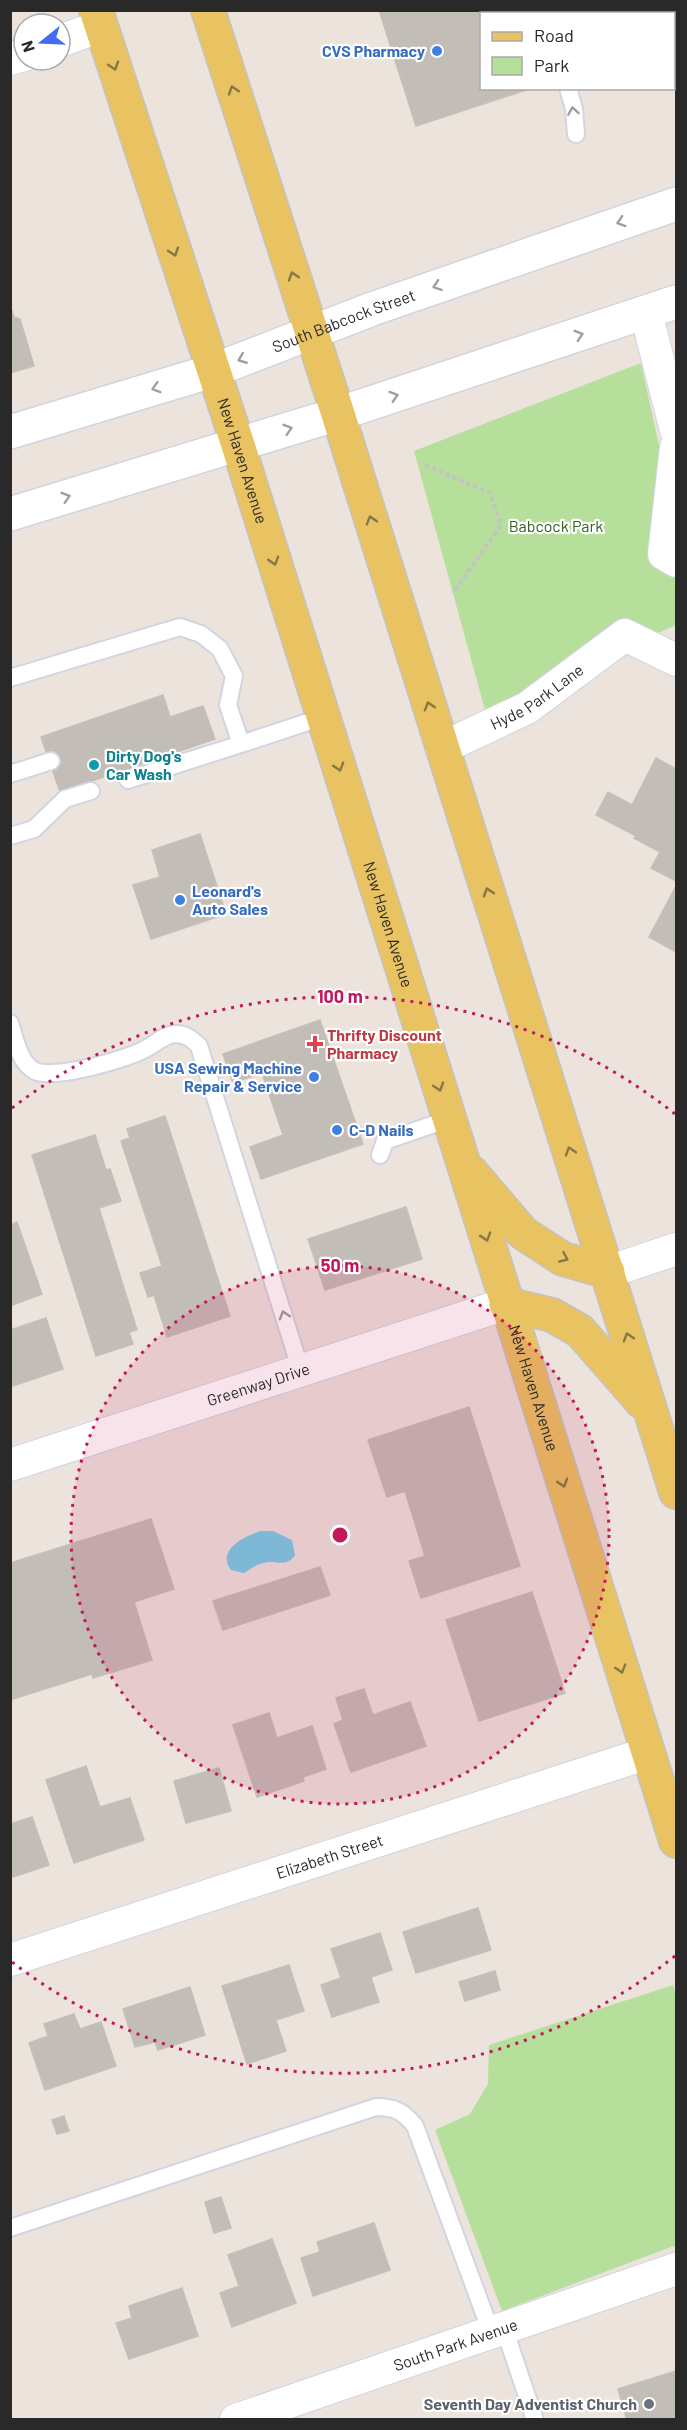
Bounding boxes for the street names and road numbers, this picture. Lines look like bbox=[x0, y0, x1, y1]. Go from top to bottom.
street label: South Babcock Street bbox=[269, 285, 418, 356]
street label: New Haven Avenue bbox=[214, 395, 272, 526]
street label: Hyde Park Lane bbox=[487, 660, 587, 733]
street label: New Haven Avenue bbox=[360, 859, 418, 990]
street label: New Haven Avenue bbox=[506, 1323, 563, 1453]
street label: Greenway Drive bbox=[204, 1358, 312, 1409]
street label: Elizabeth Street bbox=[274, 1830, 385, 1882]
street label: South Park Avenue bbox=[391, 2314, 520, 2374]

